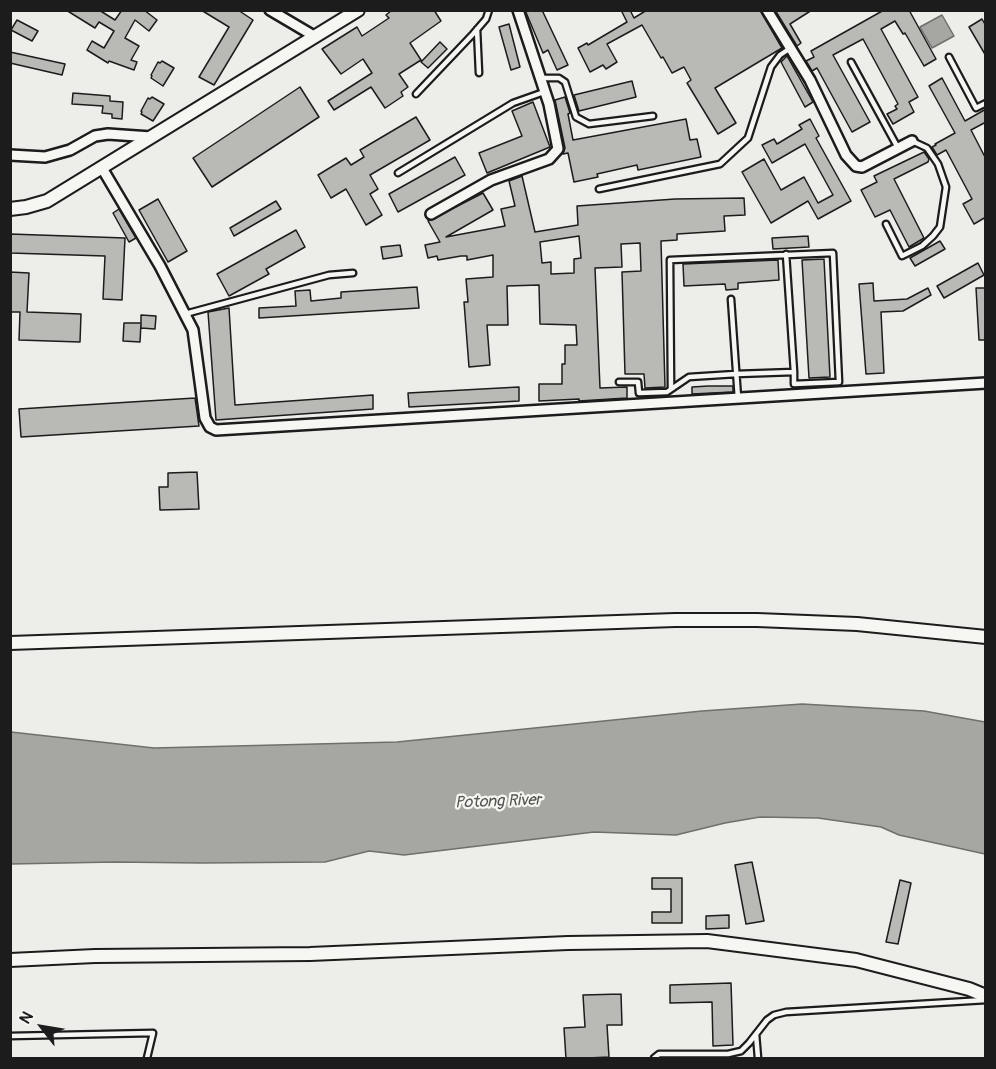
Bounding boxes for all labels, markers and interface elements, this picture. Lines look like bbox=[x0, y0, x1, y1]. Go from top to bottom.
water label: Potong River bbox=[455, 791, 541, 813]
north arrow bbox=[12, 997, 72, 1057]
text: N bbox=[15, 1008, 38, 1028]

